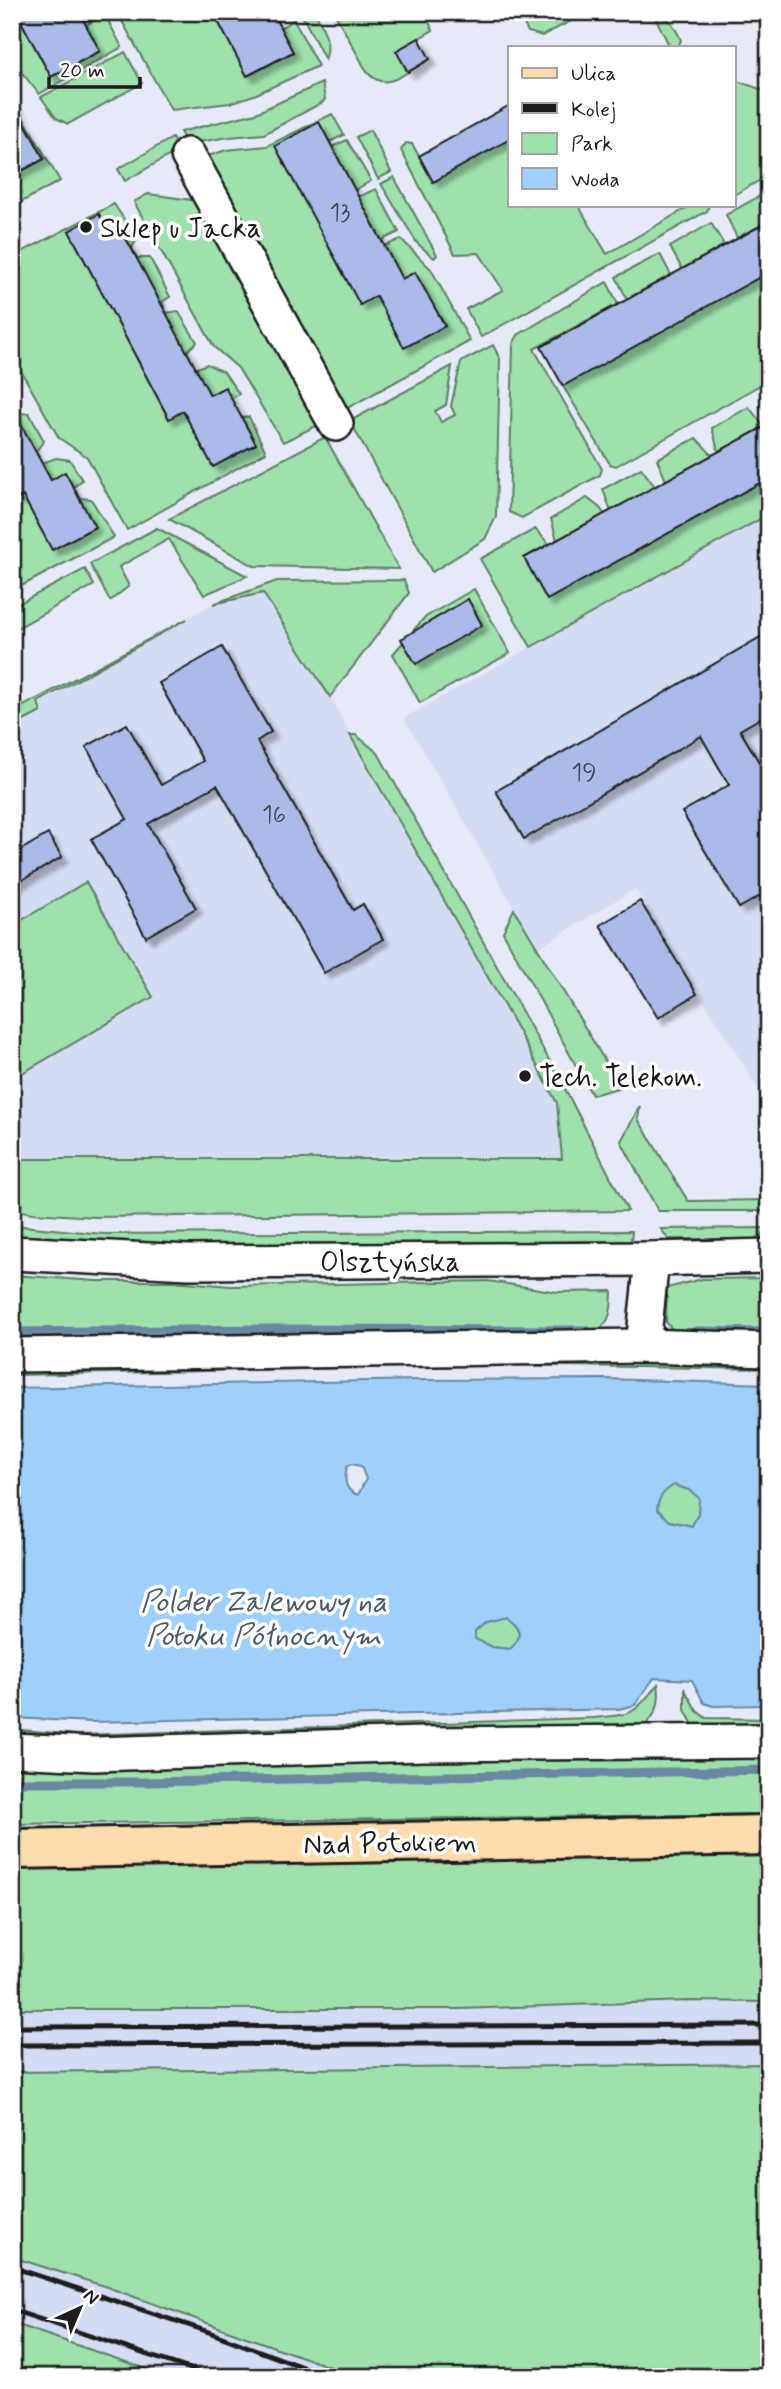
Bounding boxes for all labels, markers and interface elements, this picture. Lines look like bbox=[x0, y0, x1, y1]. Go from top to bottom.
scale bar bbox=[49, 46, 140, 90]
legend bbox=[508, 46, 736, 206]
text: 20 m bbox=[60, 57, 105, 85]
text: Ulica bbox=[571, 60, 616, 88]
text: Kolej bbox=[571, 96, 616, 124]
text: Park bbox=[571, 130, 613, 158]
text: Woda bbox=[571, 166, 620, 194]
house number: 13 bbox=[330, 198, 350, 229]
place label: Sklep u Jacka bbox=[100, 211, 261, 248]
marker: Sklep u Jacka bbox=[78, 219, 94, 235]
house number: 19 bbox=[571, 758, 597, 789]
house number: 16 bbox=[262, 800, 286, 831]
place label: Tech. Telekom. bbox=[539, 1060, 702, 1097]
marker: Tech. Telekom. bbox=[517, 1068, 533, 1084]
street label: Olsztyńska bbox=[320, 1245, 460, 1282]
water label: Polder Zalewowy na Potoku Północnym bbox=[141, 1583, 387, 1656]
street label: Nad Potokiem bbox=[303, 1824, 477, 1865]
north arrow bbox=[46, 2274, 116, 2344]
text: N bbox=[78, 2283, 104, 2310]

